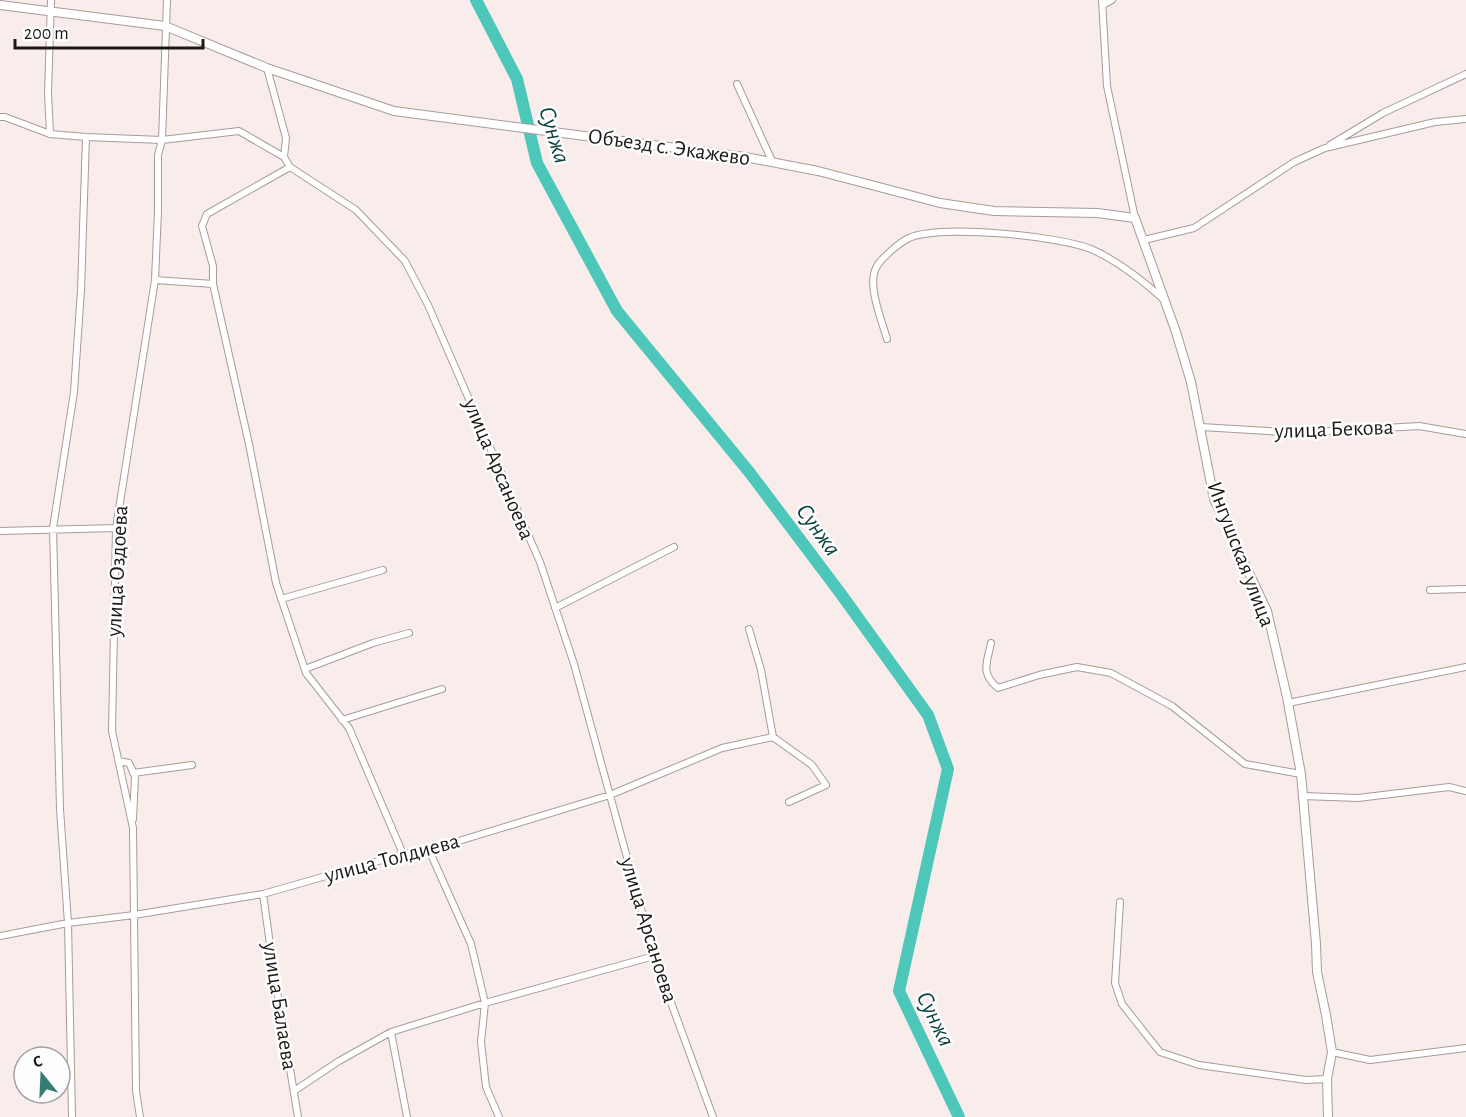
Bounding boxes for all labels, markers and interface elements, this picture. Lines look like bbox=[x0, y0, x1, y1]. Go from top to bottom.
scale bar bbox=[15, 12, 202, 50]
text: 200 m bbox=[24, 25, 69, 43]
water label: Сунжа bbox=[534, 104, 574, 166]
street label: Объезд с. Экажево bbox=[586, 125, 752, 169]
street label: улица Арсаноева bbox=[459, 394, 539, 543]
street label: улица Бекова bbox=[1273, 416, 1394, 442]
street label: Ингушская улица bbox=[1203, 478, 1279, 630]
water label: Сунжа bbox=[791, 499, 845, 561]
street label: улица Оздоева bbox=[103, 505, 131, 638]
street label: улица Толдиева bbox=[321, 829, 462, 887]
street label: улица Арсаноева bbox=[616, 854, 682, 1005]
street label: улица Балаева bbox=[259, 939, 301, 1072]
water label: Сунжа bbox=[911, 988, 959, 1050]
north arrow bbox=[12, 1045, 72, 1105]
text: С bbox=[31, 1053, 44, 1071]

